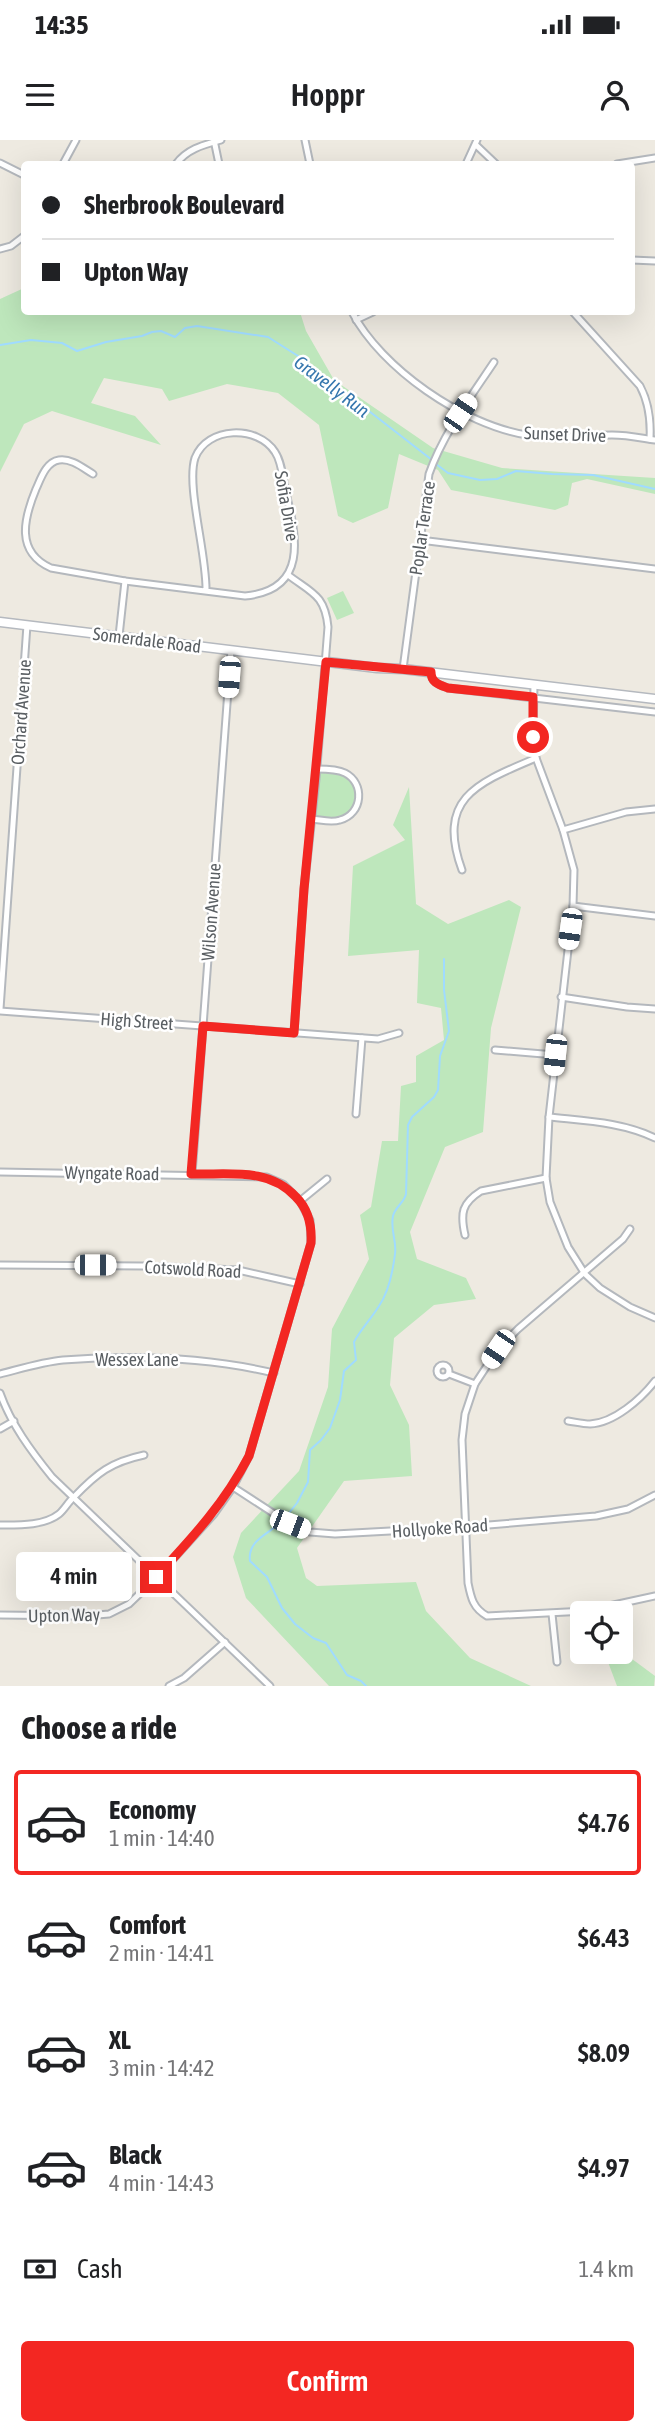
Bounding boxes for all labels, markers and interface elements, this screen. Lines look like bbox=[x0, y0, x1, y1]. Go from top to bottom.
text: 14:35 bbox=[35, 10, 89, 40]
icon: menu bbox=[21, 76, 59, 114]
text: Hoppr bbox=[291, 76, 364, 113]
icon: person bbox=[596, 76, 634, 114]
text: Sherbrook Boulevard bbox=[84, 190, 284, 220]
text: Upton Way bbox=[84, 257, 188, 287]
water label: Gravelly Run bbox=[290, 351, 374, 421]
car bbox=[440, 390, 481, 436]
street label: Sunset Drive bbox=[524, 422, 606, 446]
street label: Sofia Drive bbox=[271, 469, 303, 543]
street label: Poplar Terrace bbox=[405, 479, 439, 577]
street label: Somerdale Road bbox=[92, 623, 202, 657]
car bbox=[218, 655, 241, 699]
street label: Orchard Avenue bbox=[7, 659, 35, 765]
route start bbox=[517, 721, 549, 753]
street label: Wilson Avenue bbox=[197, 862, 225, 962]
car bbox=[557, 907, 584, 951]
street label: High Street bbox=[100, 1008, 174, 1034]
car bbox=[543, 1033, 568, 1077]
street label: Wyngate Road bbox=[64, 1162, 160, 1184]
car bbox=[75, 1255, 117, 1276]
street label: Cotswold Road bbox=[144, 1256, 242, 1282]
car bbox=[478, 1326, 519, 1372]
street label: Wessex Lane bbox=[95, 1349, 179, 1370]
car bbox=[267, 1507, 314, 1541]
street label: Hollyoke Road bbox=[391, 1514, 489, 1542]
callout: 4 min bbox=[16, 1552, 132, 1602]
route end bbox=[140, 1561, 172, 1593]
text: 4 min bbox=[51, 1563, 97, 1589]
map controls bbox=[570, 1601, 633, 1664]
button: locate bbox=[570, 1601, 633, 1664]
street label: Upton Way bbox=[28, 1604, 100, 1626]
text: Choose a ride bbox=[21, 1709, 177, 1746]
icon: car bbox=[25, 1791, 88, 1854]
text: Economy bbox=[109, 1795, 196, 1825]
text: $4.76 bbox=[578, 1808, 630, 1838]
text: 1 min · 14:40 bbox=[109, 1825, 215, 1851]
icon: car bbox=[25, 1906, 88, 1969]
text: Comfort bbox=[109, 1910, 186, 1940]
text: $6.43 bbox=[578, 1923, 630, 1953]
text: 2 min · 14:41 bbox=[109, 1940, 215, 1966]
icon: car bbox=[25, 2021, 88, 2084]
text: XL bbox=[109, 2025, 131, 2055]
text: $8.09 bbox=[578, 2038, 630, 2068]
text: 3 min · 14:42 bbox=[109, 2055, 215, 2081]
icon: car bbox=[25, 2136, 88, 2199]
text: Black bbox=[109, 2140, 161, 2170]
text: $4.97 bbox=[578, 2153, 630, 2183]
text: 4 min · 14:43 bbox=[109, 2170, 215, 2196]
icon: cash bbox=[21, 2250, 59, 2288]
text: Cash bbox=[77, 2254, 123, 2284]
text: 1.4 km bbox=[578, 2256, 634, 2282]
button: Confirm bbox=[21, 2341, 634, 2421]

